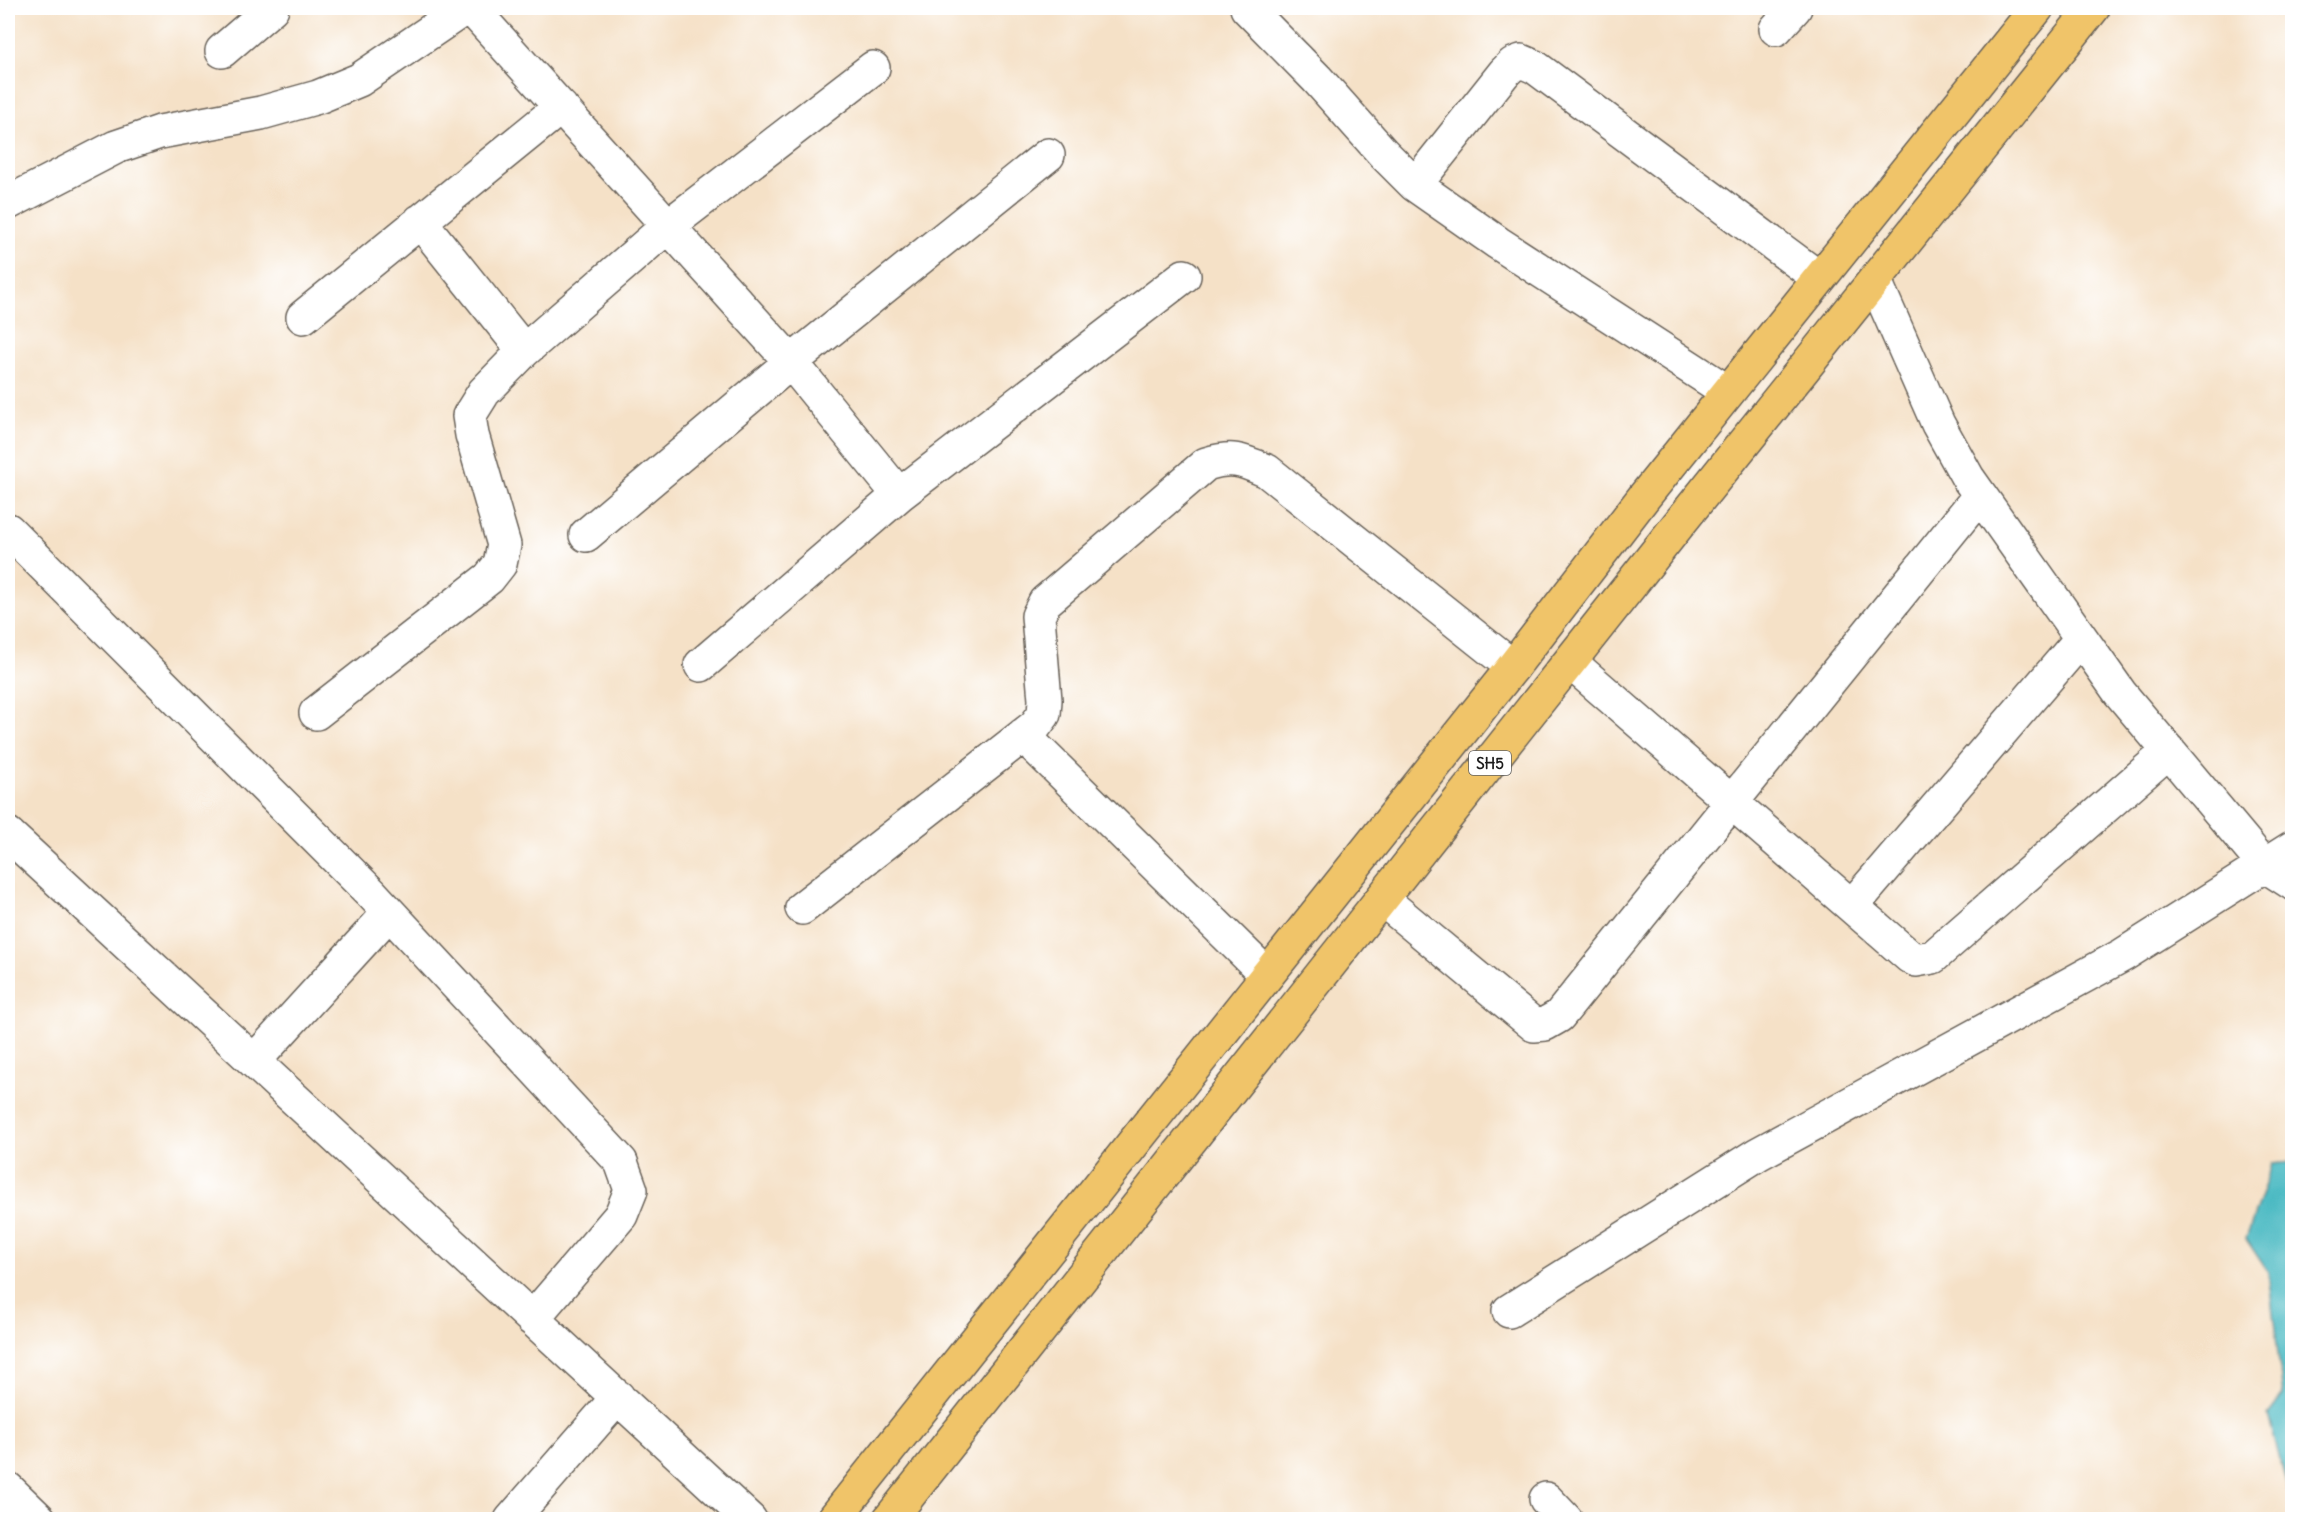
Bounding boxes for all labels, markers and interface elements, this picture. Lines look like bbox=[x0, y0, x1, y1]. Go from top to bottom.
road number: SH5 bbox=[1469, 751, 1511, 775]

